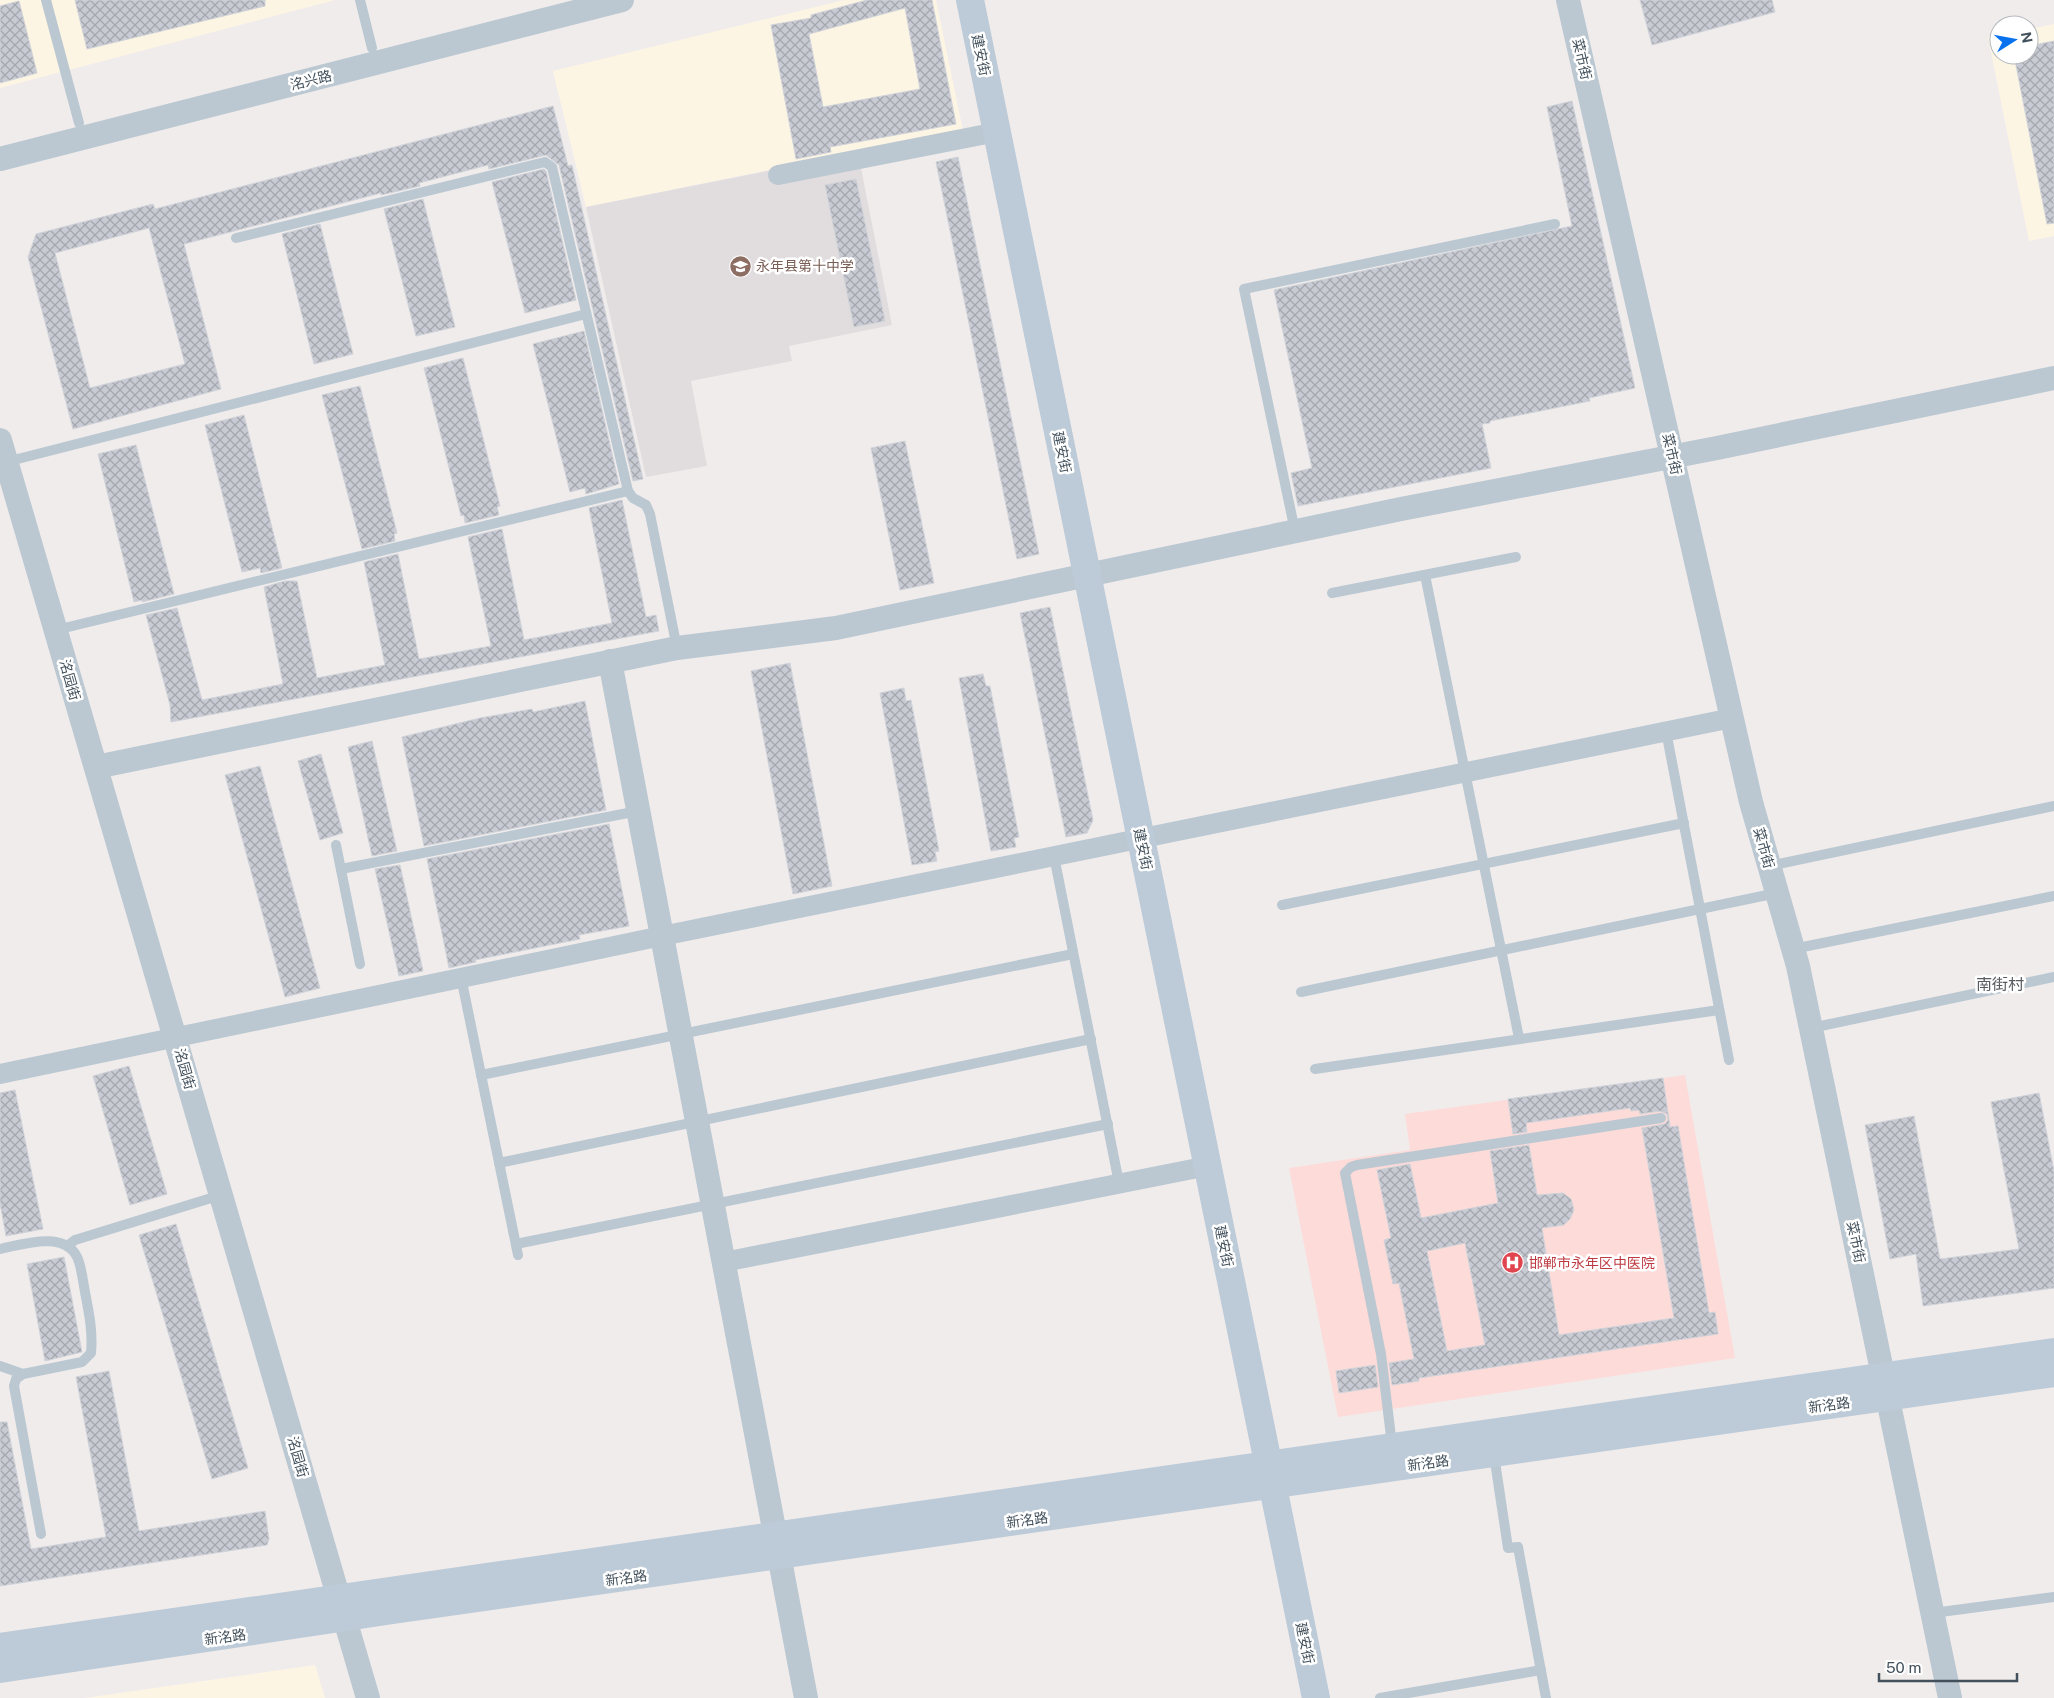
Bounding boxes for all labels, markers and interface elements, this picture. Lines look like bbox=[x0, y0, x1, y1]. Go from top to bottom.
north arrow bbox=[1989, 15, 2039, 65]
text: N bbox=[2018, 31, 2036, 44]
street label: 建安街 bbox=[969, 33, 993, 77]
street label: 菜市街 bbox=[1569, 37, 1595, 81]
street label: 洺兴路 bbox=[289, 67, 333, 93]
school or university icon: 永年县第十中学 bbox=[728, 254, 752, 278]
place label: 永年县第十中学 bbox=[756, 258, 854, 274]
street label: 建安街 bbox=[1050, 430, 1074, 474]
street label: 菜市街 bbox=[1659, 432, 1685, 476]
street label: 洺园街 bbox=[57, 658, 83, 702]
street label: 菜市街 bbox=[1751, 826, 1777, 870]
street label: 建安街 bbox=[1131, 827, 1155, 871]
district label: 南街村 bbox=[1976, 975, 2024, 994]
street label: 洺园街 bbox=[172, 1047, 198, 1091]
street label: 菜市街 bbox=[1844, 1220, 1868, 1264]
street label: 建安街 bbox=[1212, 1224, 1236, 1268]
hospital icon: 邯郸市永年区中医院 bbox=[1501, 1251, 1525, 1275]
place label: 邯郸市永年区中医院 bbox=[1529, 1255, 1655, 1271]
street label: 新洺路 bbox=[1807, 1394, 1851, 1416]
street label: 洺园街 bbox=[285, 1435, 311, 1479]
street label: 新洺路 bbox=[1406, 1452, 1450, 1474]
street label: 新洺路 bbox=[1005, 1509, 1049, 1531]
street label: 新洺路 bbox=[604, 1567, 648, 1589]
street label: 建安街 bbox=[1293, 1621, 1317, 1665]
street label: 新洺路 bbox=[203, 1626, 247, 1648]
scale bar bbox=[1879, 1650, 2016, 1682]
text: 50 m bbox=[1886, 1659, 1921, 1676]

